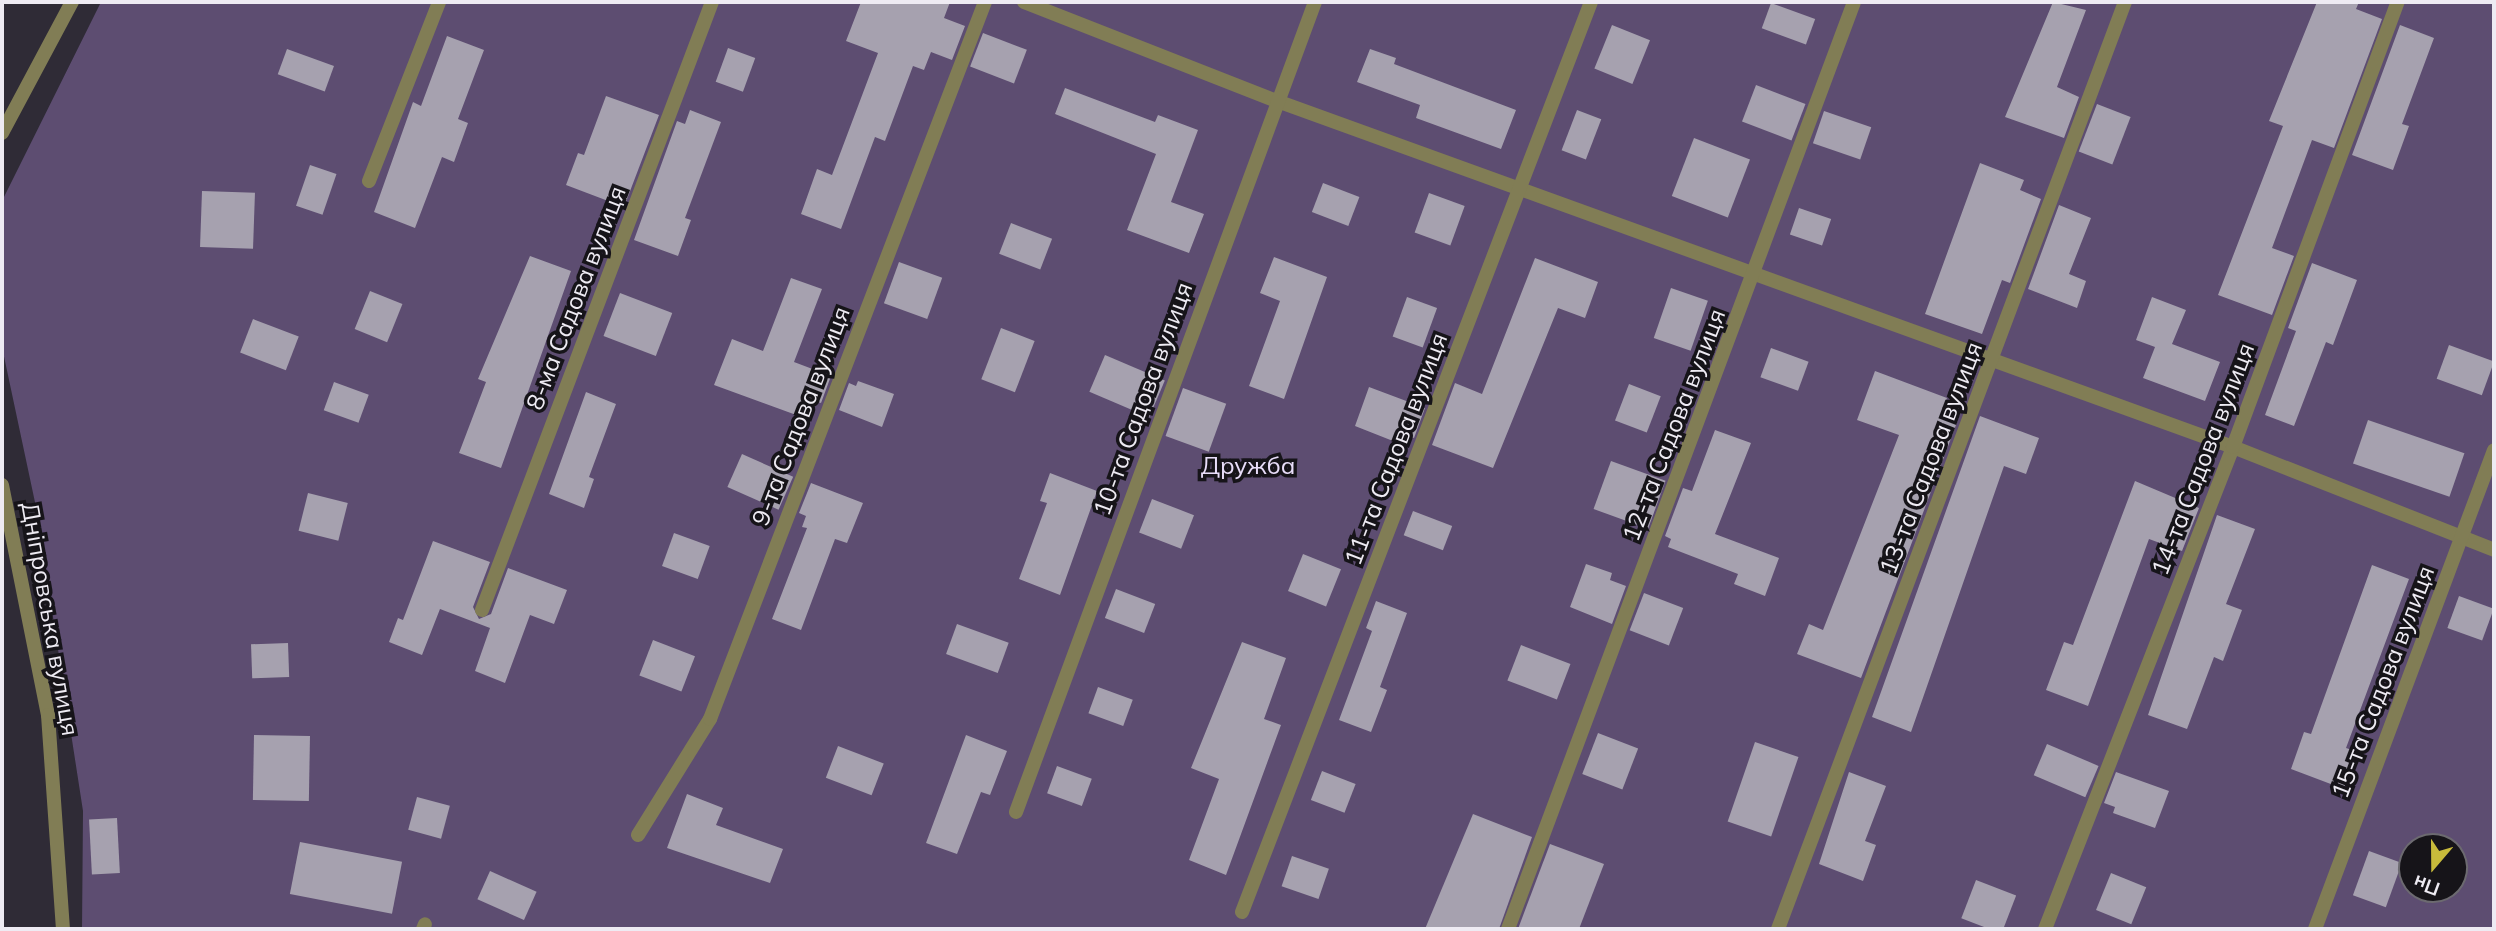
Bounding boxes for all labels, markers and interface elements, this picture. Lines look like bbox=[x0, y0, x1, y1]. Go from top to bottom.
street label: 8-ма Садова вулиця bbox=[520, 182, 632, 414]
street label: 10-та Садова вулиця bbox=[1087, 278, 1199, 520]
street label: 9-та Садова вулиця bbox=[746, 303, 856, 529]
street label: 12-та Садова вулиця bbox=[1616, 305, 1732, 545]
street label: 11-та Садова вулиця bbox=[1338, 329, 1454, 569]
street label: 13-та Садова вулиця bbox=[1873, 338, 1989, 578]
street label: 14-та Садова вулиця bbox=[2145, 339, 2261, 579]
park label: Дружба bbox=[1201, 452, 1295, 480]
street label: Дніпровська вулиця bbox=[15, 500, 85, 738]
street label: 15-та Садова вулиця bbox=[2325, 562, 2441, 802]
north arrow bbox=[2398, 833, 2468, 903]
text: Пн bbox=[2410, 870, 2443, 902]

